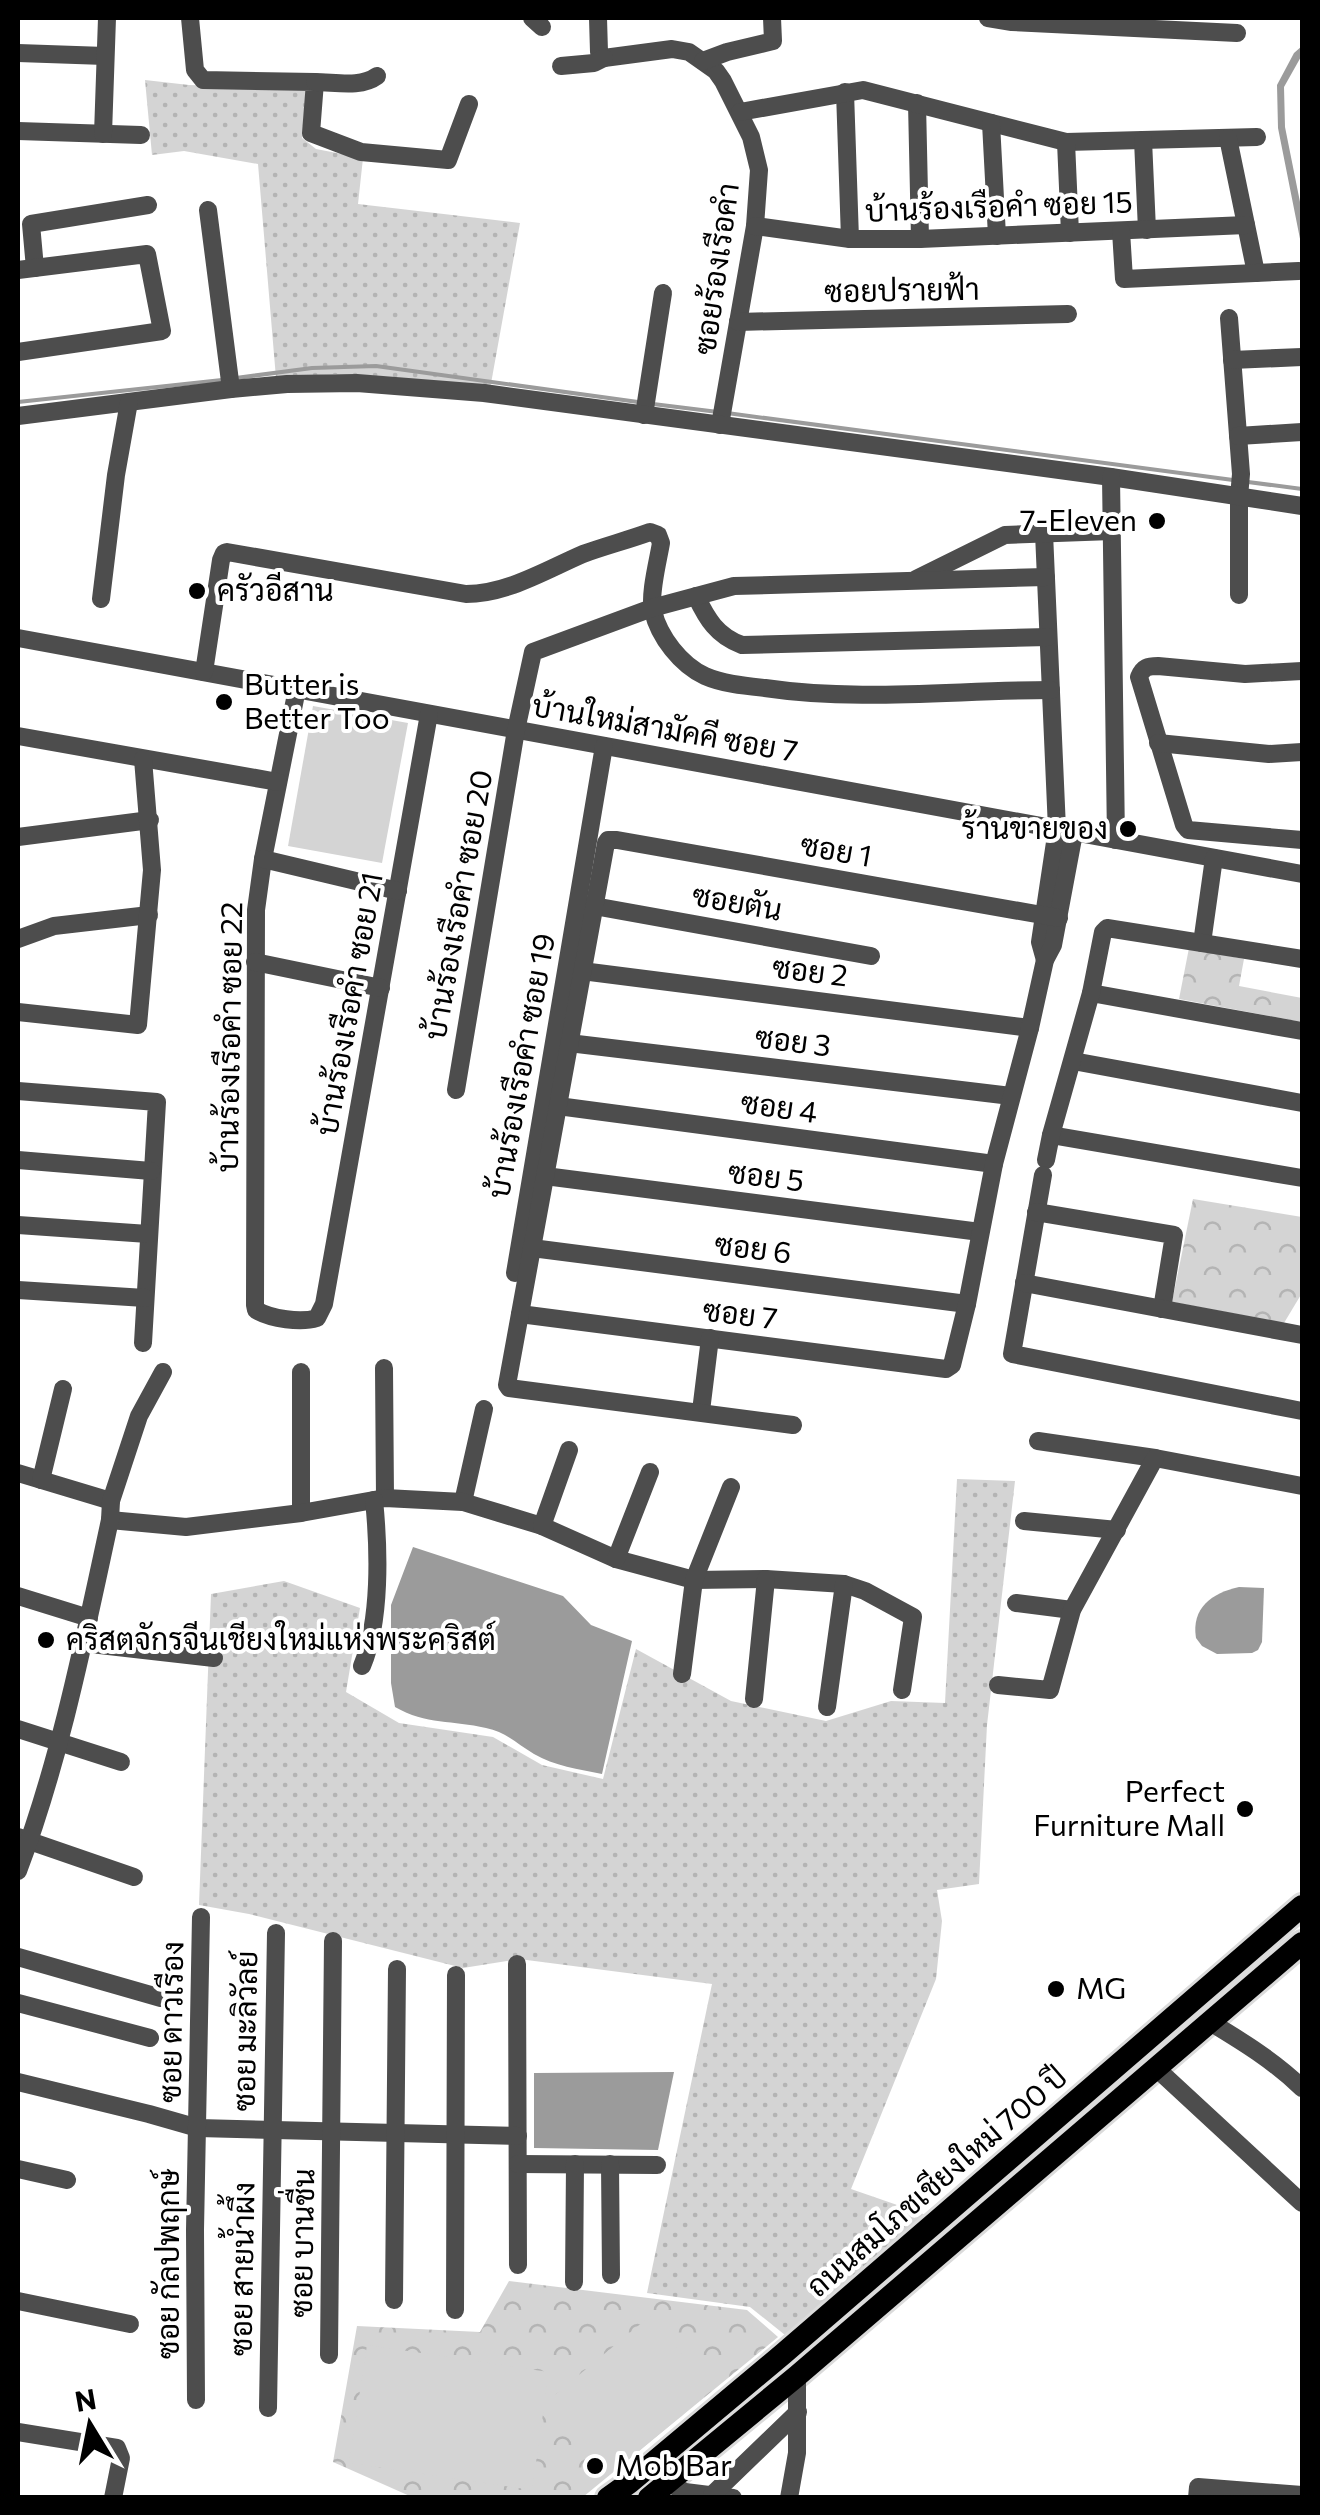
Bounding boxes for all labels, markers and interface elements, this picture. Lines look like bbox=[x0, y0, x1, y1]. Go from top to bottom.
street label: ซอยร้องเรือคำ bbox=[684, 180, 745, 357]
street label: บ้านร้องเรือคำ ซอย 15 bbox=[865, 181, 1133, 228]
street label: ซอยปรายฟ้า bbox=[824, 269, 980, 308]
place label: 7-Eleven bbox=[1020, 500, 1137, 537]
marker: 7-Eleven bbox=[1146, 510, 1168, 532]
place label: ครัวอีสาน bbox=[217, 570, 334, 607]
marker: ครัวอีสาน bbox=[186, 580, 208, 602]
place label: Butter is Better Too bbox=[244, 664, 390, 735]
street label: บ้านใหม่สามัคคี ซอย 7 bbox=[530, 685, 801, 768]
marker: Butter is Better Too bbox=[213, 691, 235, 713]
street label: บ้านร้องเรือคำ ซอย 20 bbox=[415, 767, 499, 1043]
place label: ร้านขายของ bbox=[961, 808, 1108, 845]
marker: ร้านขายของ bbox=[1117, 818, 1139, 840]
street label: ซอย 1 bbox=[798, 824, 875, 873]
street label: บ้านร้องเรือคำ ซอย 21 bbox=[306, 869, 389, 1138]
street label: ซอยตัน bbox=[690, 874, 785, 927]
street label: บ้านร้องเรือคำ ซอย 22 bbox=[207, 901, 248, 1173]
street label: บ้านร้องเรือคำ ซอย 19 bbox=[478, 930, 561, 1201]
street label: ซอย 2 bbox=[771, 947, 850, 992]
street label: ซอย 3 bbox=[753, 1017, 833, 1063]
street label: ซอย 4 bbox=[739, 1082, 820, 1129]
street label: ซอย 5 bbox=[726, 1152, 806, 1198]
street label: ซอย 6 bbox=[713, 1223, 794, 1270]
street label: ซอย 7 bbox=[701, 1290, 780, 1335]
place label: คริสตจักรจีนเชียงใหม่แห่งพระคริสต์ bbox=[66, 1619, 496, 1656]
marker: คริสตจักรจีนเชียงใหม่แห่งพระคริสต์ bbox=[35, 1629, 57, 1651]
place label: Perfect Furniture Mall bbox=[1033, 1771, 1225, 1842]
marker: Perfect Furniture Mall bbox=[1234, 1798, 1256, 1820]
street label: ซอย ดาวเรือง bbox=[150, 1941, 189, 2103]
street label: ซอย มะลิวัลย์ bbox=[224, 1950, 263, 2112]
place label: MG bbox=[1076, 1968, 1126, 2005]
marker: MG bbox=[1045, 1978, 1067, 2000]
street label: ถนนสมโภชเชียงใหม่ 700 ปี bbox=[798, 2057, 1073, 2303]
street label: ซอย กัลปพฤกษ์ bbox=[148, 2168, 187, 2359]
street label: ซอย บานชื่น bbox=[276, 2168, 320, 2318]
street label: ซอย สายน้ำผึ้ง bbox=[214, 2182, 261, 2356]
north arrow bbox=[40, 2375, 140, 2475]
text: N bbox=[72, 2381, 99, 2418]
place label: Mob Bar bbox=[615, 2445, 732, 2482]
marker: Mob Bar bbox=[584, 2455, 606, 2477]

